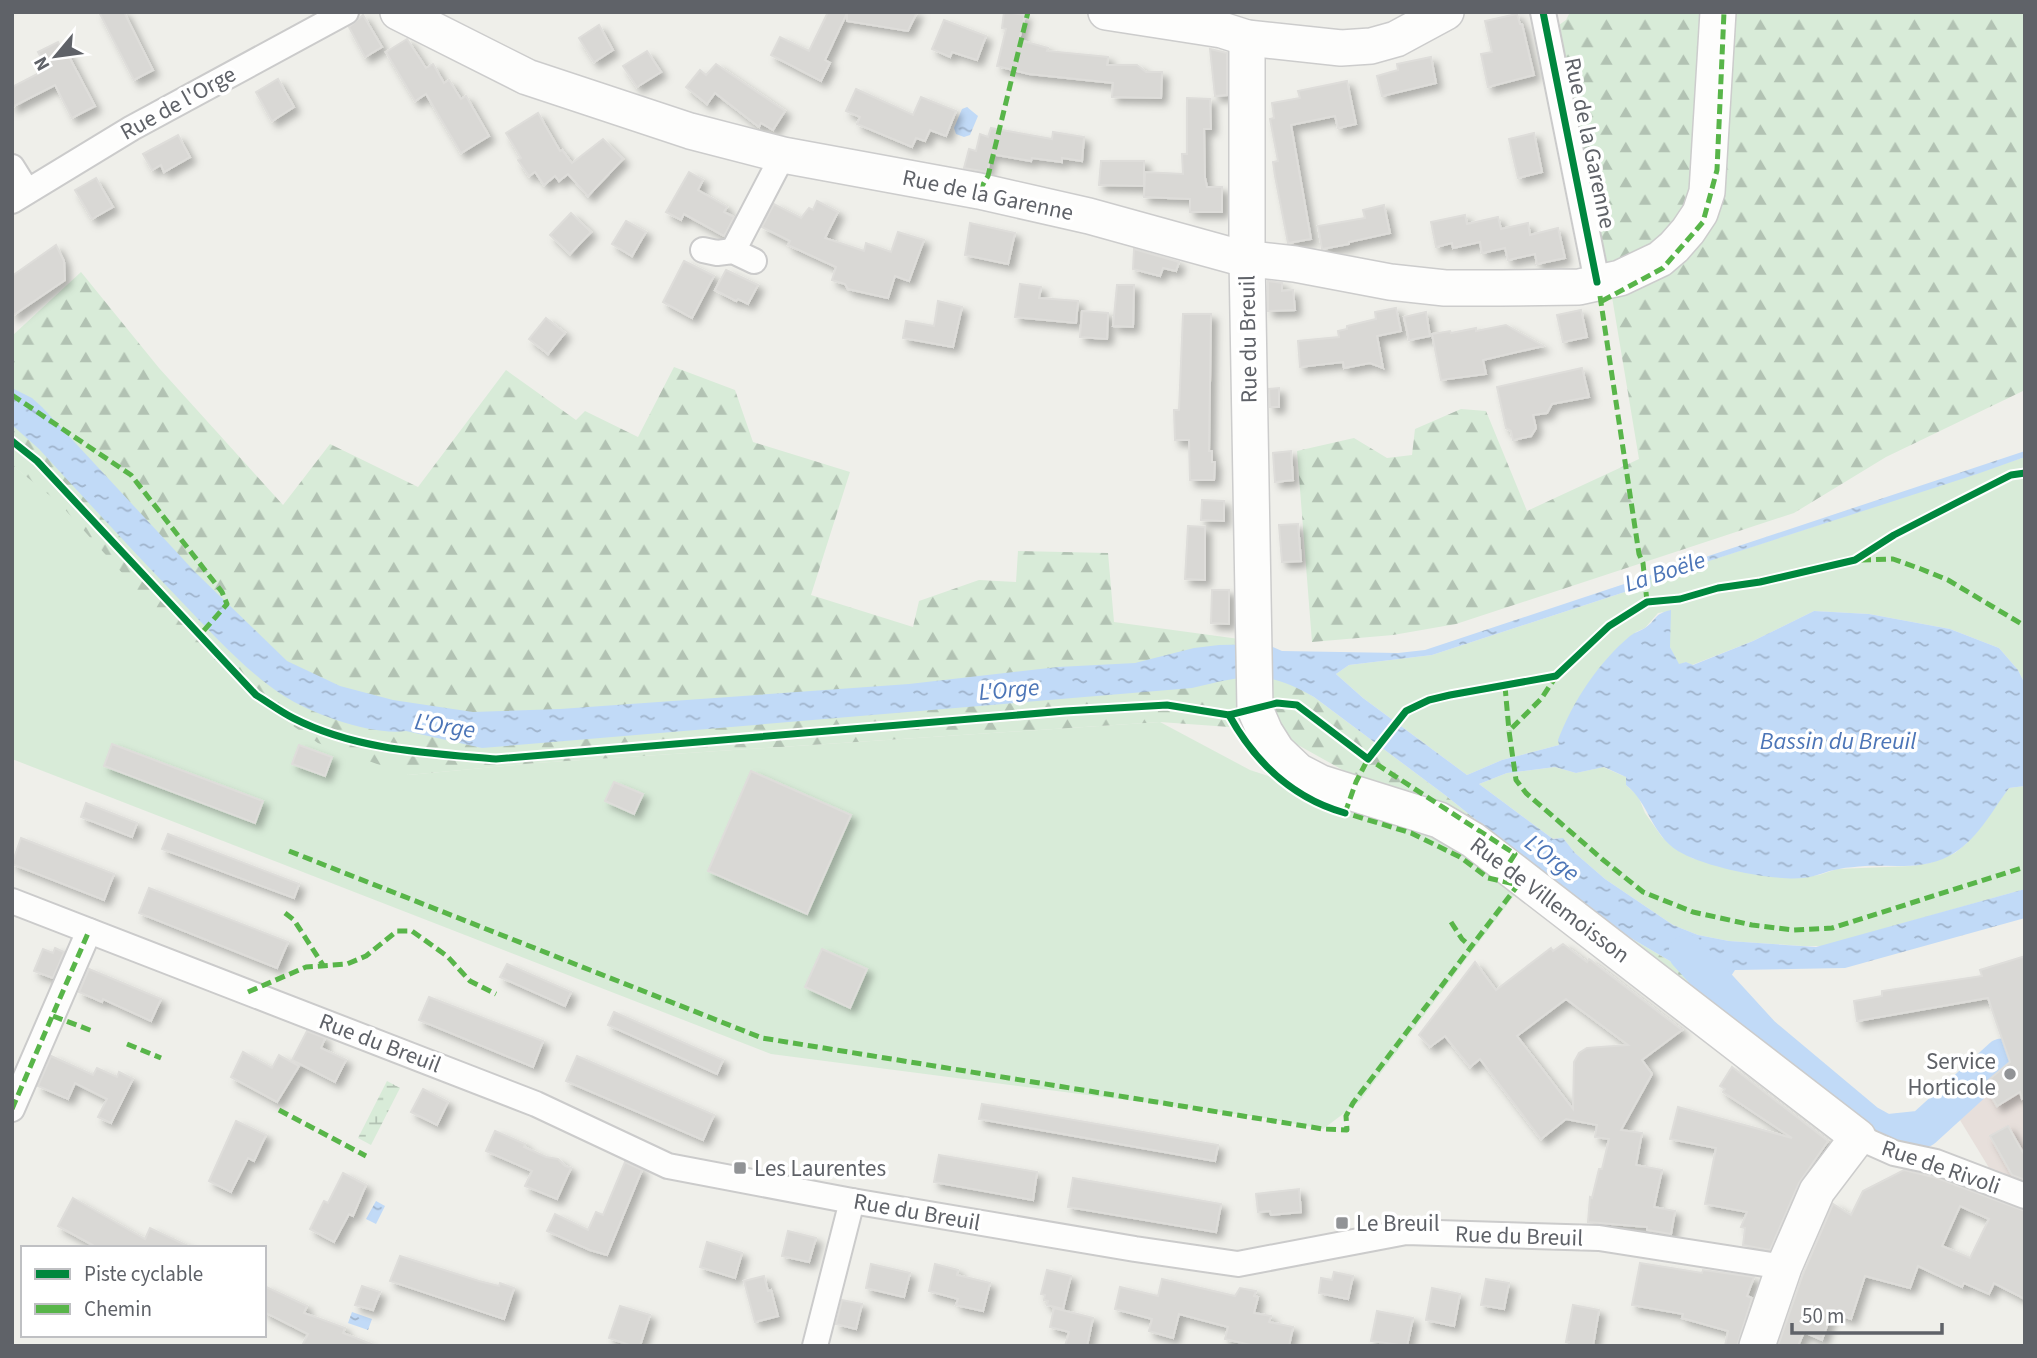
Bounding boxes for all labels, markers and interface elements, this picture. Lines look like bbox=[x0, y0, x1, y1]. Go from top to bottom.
north arrow bbox=[21, 21, 91, 91]
text: N bbox=[28, 51, 57, 76]
street label: Rue de la Garenne bbox=[1556, 54, 1624, 232]
street label: Rue de l'Orge bbox=[114, 58, 242, 148]
street label: Rue de la Garenne bbox=[899, 161, 1077, 229]
street label: Rue du Breuil bbox=[1230, 275, 1266, 403]
water label: La Boële bbox=[1620, 542, 1710, 602]
water label: L'Orge bbox=[977, 670, 1041, 710]
water label: L'Orge bbox=[412, 704, 478, 748]
water label: Bassin du Breuil bbox=[1760, 724, 1916, 759]
water label: L'Orge bbox=[1517, 826, 1587, 890]
street label: Rue de Villemoisson bbox=[1463, 829, 1637, 971]
street label: Rue du Breuil bbox=[314, 1005, 446, 1081]
place label: Service Horticole bbox=[1907, 1045, 1996, 1104]
marker: Service Horticole bbox=[2002, 1066, 2018, 1082]
street label: Rue de Rivoli bbox=[1877, 1131, 2005, 1203]
place label: Les Laurentes bbox=[754, 1152, 886, 1185]
marker: Les Laurentes bbox=[732, 1160, 748, 1176]
street label: Rue du Breuil bbox=[851, 1185, 983, 1239]
place label: Le Breuil bbox=[1356, 1207, 1440, 1240]
marker: Le Breuil bbox=[1334, 1215, 1350, 1231]
street label: Rue du Breuil bbox=[1454, 1217, 1584, 1255]
legend bbox=[21, 1246, 266, 1337]
text: Piste cyclable bbox=[84, 1259, 203, 1289]
scale bar bbox=[1792, 1292, 1942, 1336]
text: Chemin bbox=[84, 1294, 152, 1324]
text: 50 m bbox=[1802, 1301, 1844, 1331]

